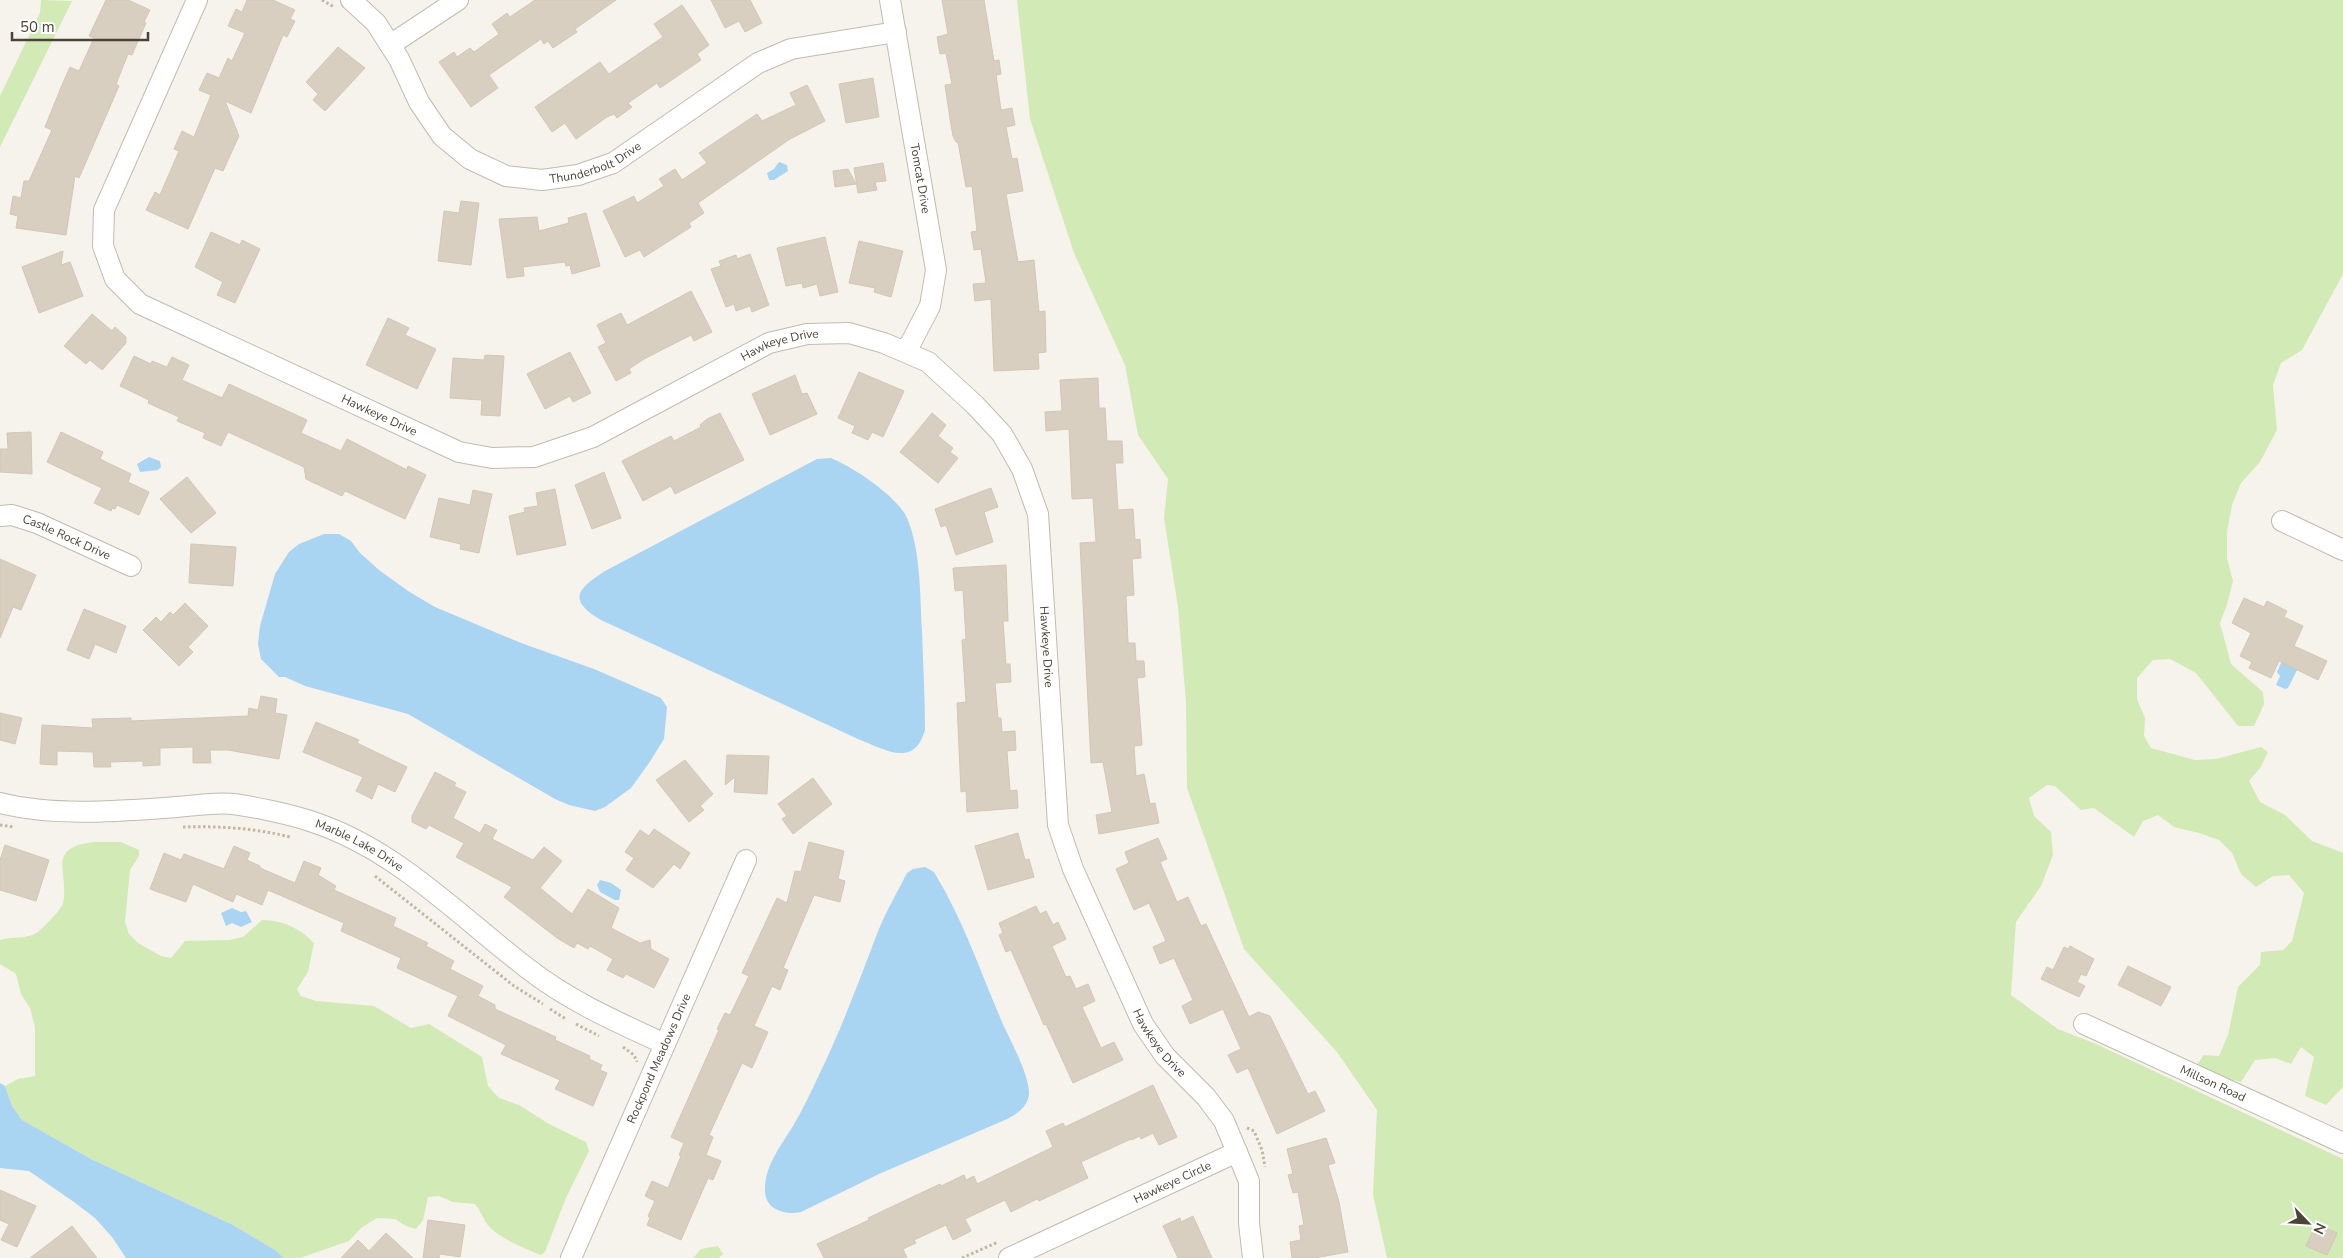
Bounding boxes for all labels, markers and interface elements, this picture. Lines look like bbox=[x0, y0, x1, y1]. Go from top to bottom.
scale bar bbox=[12, 10, 149, 42]
text: 50 m bbox=[20, 17, 55, 37]
street label: Thunderbolt Drive bbox=[548, 138, 644, 187]
street label: Tomcat Drive bbox=[907, 142, 934, 215]
street label: Hawkeye Drive bbox=[738, 326, 819, 365]
street label: Hawkeye Drive bbox=[339, 391, 420, 440]
street label: Castle Rock Drive bbox=[21, 511, 113, 564]
street label: Hawkeye Drive bbox=[1036, 605, 1057, 688]
street label: Marble Lake Drive bbox=[313, 815, 407, 875]
street label: Rockpond Meadows Drive bbox=[623, 991, 694, 1126]
street label: Hawkeye Drive bbox=[1129, 1006, 1190, 1081]
street label: Millson Road bbox=[2178, 1061, 2248, 1105]
street label: Hawkeye Circle bbox=[1131, 1157, 1214, 1207]
north arrow bbox=[2283, 1198, 2333, 1248]
text: N bbox=[2309, 1220, 2330, 1237]

